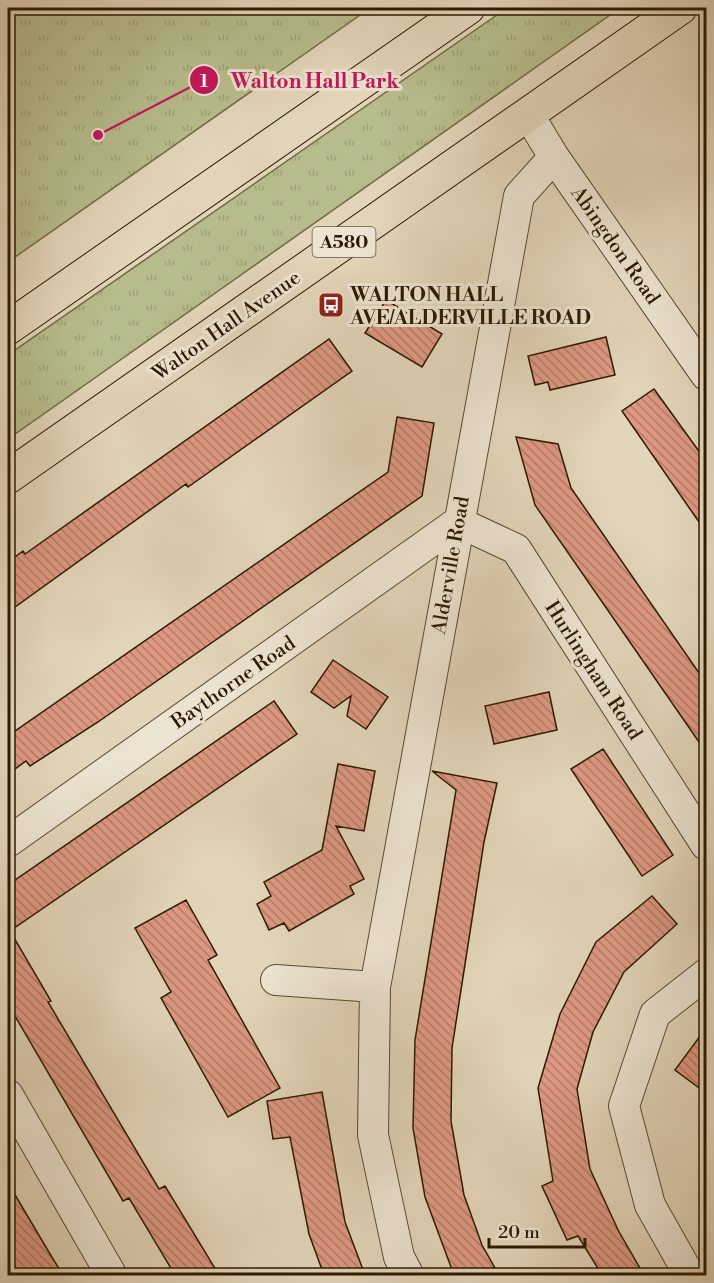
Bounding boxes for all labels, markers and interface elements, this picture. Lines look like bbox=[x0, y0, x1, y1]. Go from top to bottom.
callout: Walton Hall Park bbox=[189, 61, 411, 100]
text: Walton Hall Park bbox=[230, 69, 400, 95]
text: 1 bbox=[200, 70, 209, 93]
street label: Abingdon Road bbox=[564, 181, 665, 310]
road number: A580 bbox=[312, 227, 376, 257]
street label: Walton Hall Avenue bbox=[147, 266, 306, 387]
place label: WALTON HALL AVE/ALDERVILLE ROAD bbox=[349, 283, 591, 331]
bus stop icon: WALTON HALL AVE/ALDERVILLE ROAD bbox=[316, 290, 346, 320]
street label: Alderville Road bbox=[427, 494, 476, 637]
street label: Hurlingham Road bbox=[539, 597, 647, 746]
street label: Baythorne Road bbox=[166, 631, 301, 736]
scale bar bbox=[489, 1211, 585, 1249]
text: 20 m bbox=[498, 1221, 540, 1244]

